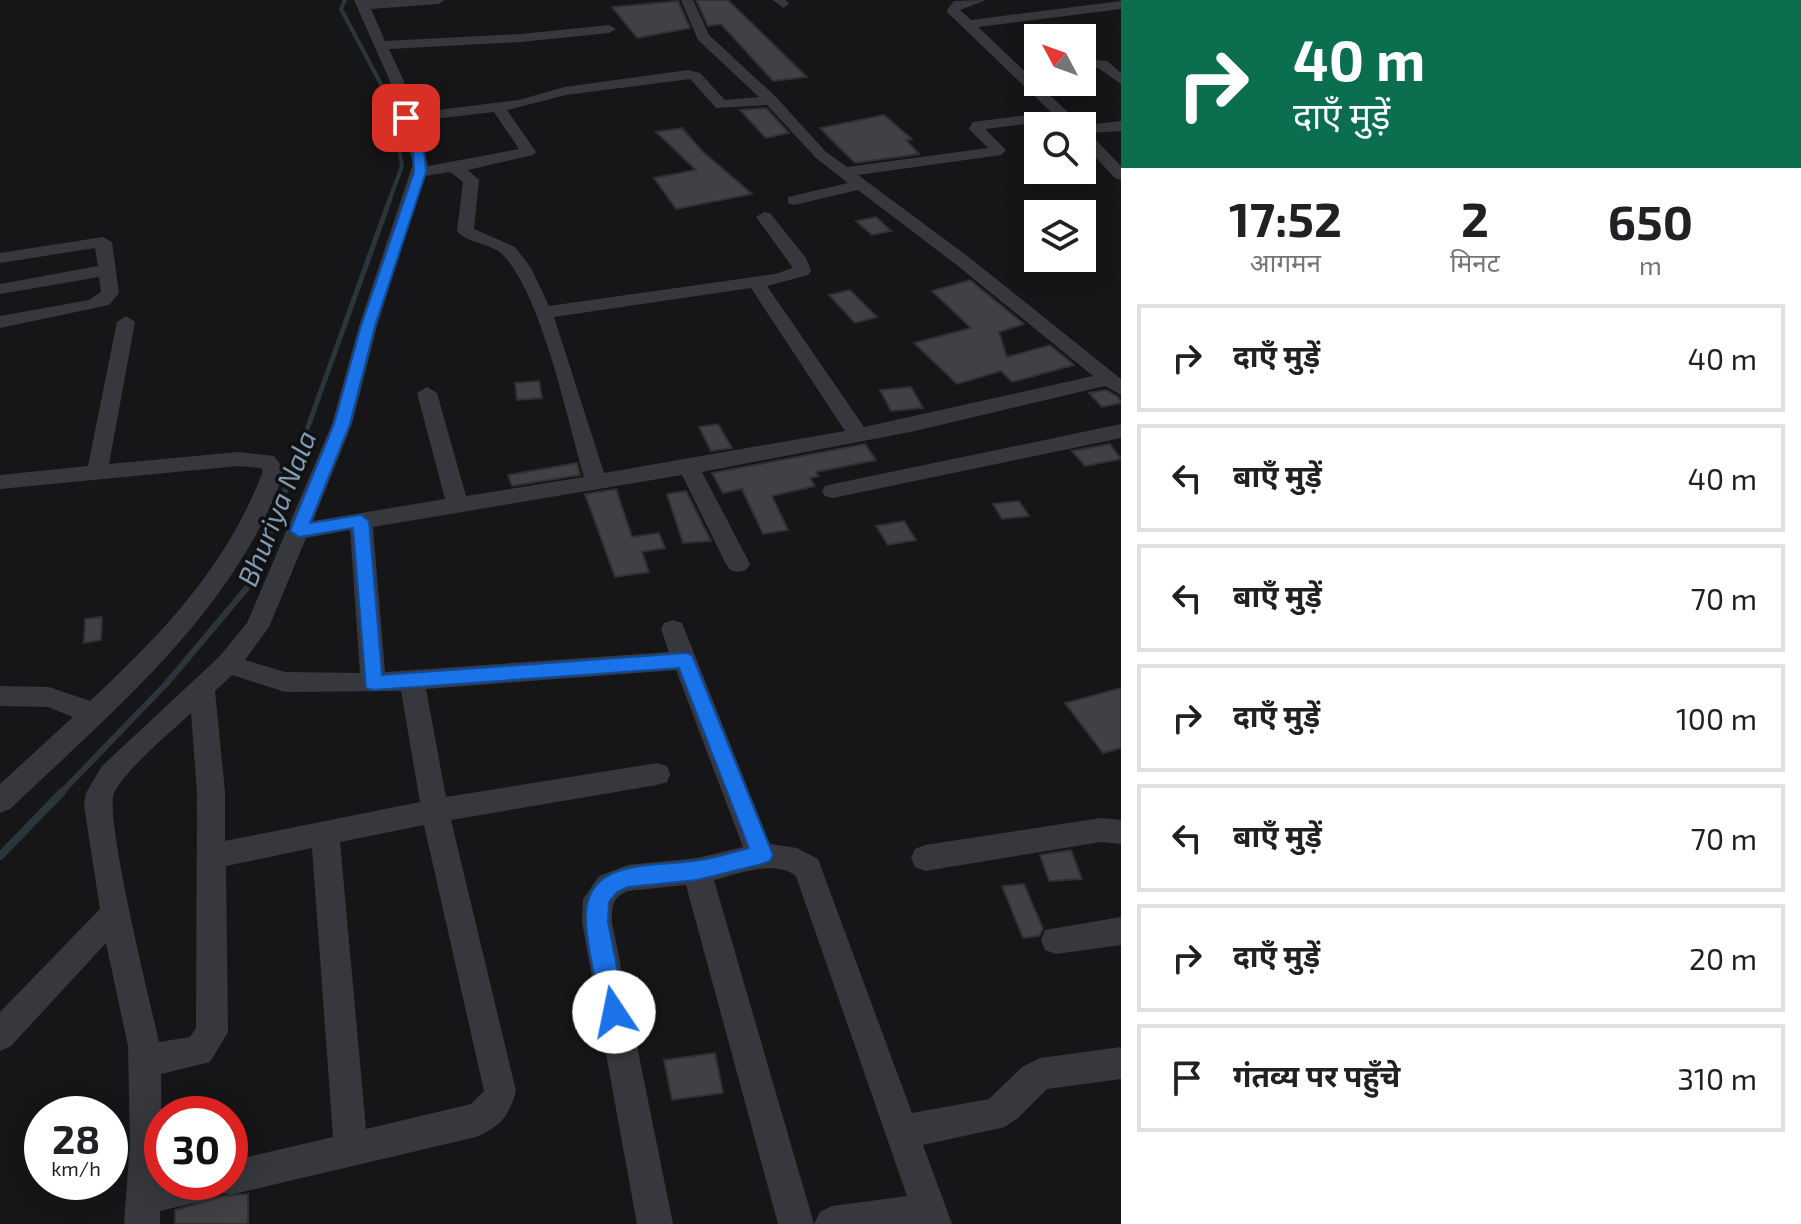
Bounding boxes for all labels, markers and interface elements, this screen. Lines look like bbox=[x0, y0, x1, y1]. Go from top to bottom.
north arrow bbox=[1024, 24, 1096, 96]
map controls bbox=[1024, 24, 1096, 272]
text: 40 m bbox=[1293, 25, 1425, 92]
icon: right bbox=[1161, 32, 1265, 136]
pin bbox=[372, 84, 440, 152]
text: दाएँ मुड़ें bbox=[1293, 93, 1390, 136]
icon: arrive bbox=[384, 96, 428, 140]
button: search bbox=[1024, 112, 1096, 184]
text: 17:52 bbox=[1229, 189, 1342, 247]
text: 2 bbox=[1461, 189, 1489, 247]
text: 650 bbox=[1608, 192, 1693, 250]
button: layers bbox=[1024, 200, 1096, 272]
text: आगमन bbox=[1250, 246, 1321, 277]
text: मिनट bbox=[1450, 246, 1500, 277]
text: m bbox=[1639, 249, 1662, 280]
icon: right bbox=[1165, 336, 1209, 380]
text: दाएँ मुड़ें bbox=[1233, 337, 1320, 373]
text: 40 m bbox=[1687, 340, 1757, 376]
water label: Bhuriya Nala bbox=[229, 425, 323, 591]
icon: left bbox=[1165, 456, 1209, 500]
text: बाएँ मुड़ें bbox=[1233, 457, 1322, 493]
text: 40 m bbox=[1687, 460, 1757, 496]
icon: left bbox=[1165, 576, 1209, 620]
text: बाएँ मुड़ें bbox=[1233, 577, 1322, 613]
text: 70 m bbox=[1691, 580, 1757, 616]
icon: right bbox=[1165, 696, 1209, 740]
text: दाएँ मुड़ें bbox=[1233, 697, 1320, 733]
text: 100 m bbox=[1676, 700, 1757, 736]
icon: left bbox=[1165, 816, 1209, 860]
text: बाएँ मुड़ें bbox=[1233, 817, 1322, 853]
text: 70 m bbox=[1691, 820, 1757, 856]
icon: right bbox=[1165, 936, 1209, 980]
text: दाएँ मुड़ें bbox=[1233, 937, 1320, 973]
text: 20 m bbox=[1689, 940, 1757, 976]
position arrow bbox=[572, 970, 656, 1054]
icon: arrive bbox=[1165, 1056, 1209, 1100]
text: गंतव्य पर पहुँचे bbox=[1233, 1057, 1400, 1093]
text: 310 m bbox=[1677, 1060, 1757, 1096]
speed limit sign: 30 bbox=[144, 1096, 248, 1200]
text: 28 bbox=[52, 1114, 100, 1162]
text: km/h bbox=[51, 1156, 101, 1180]

